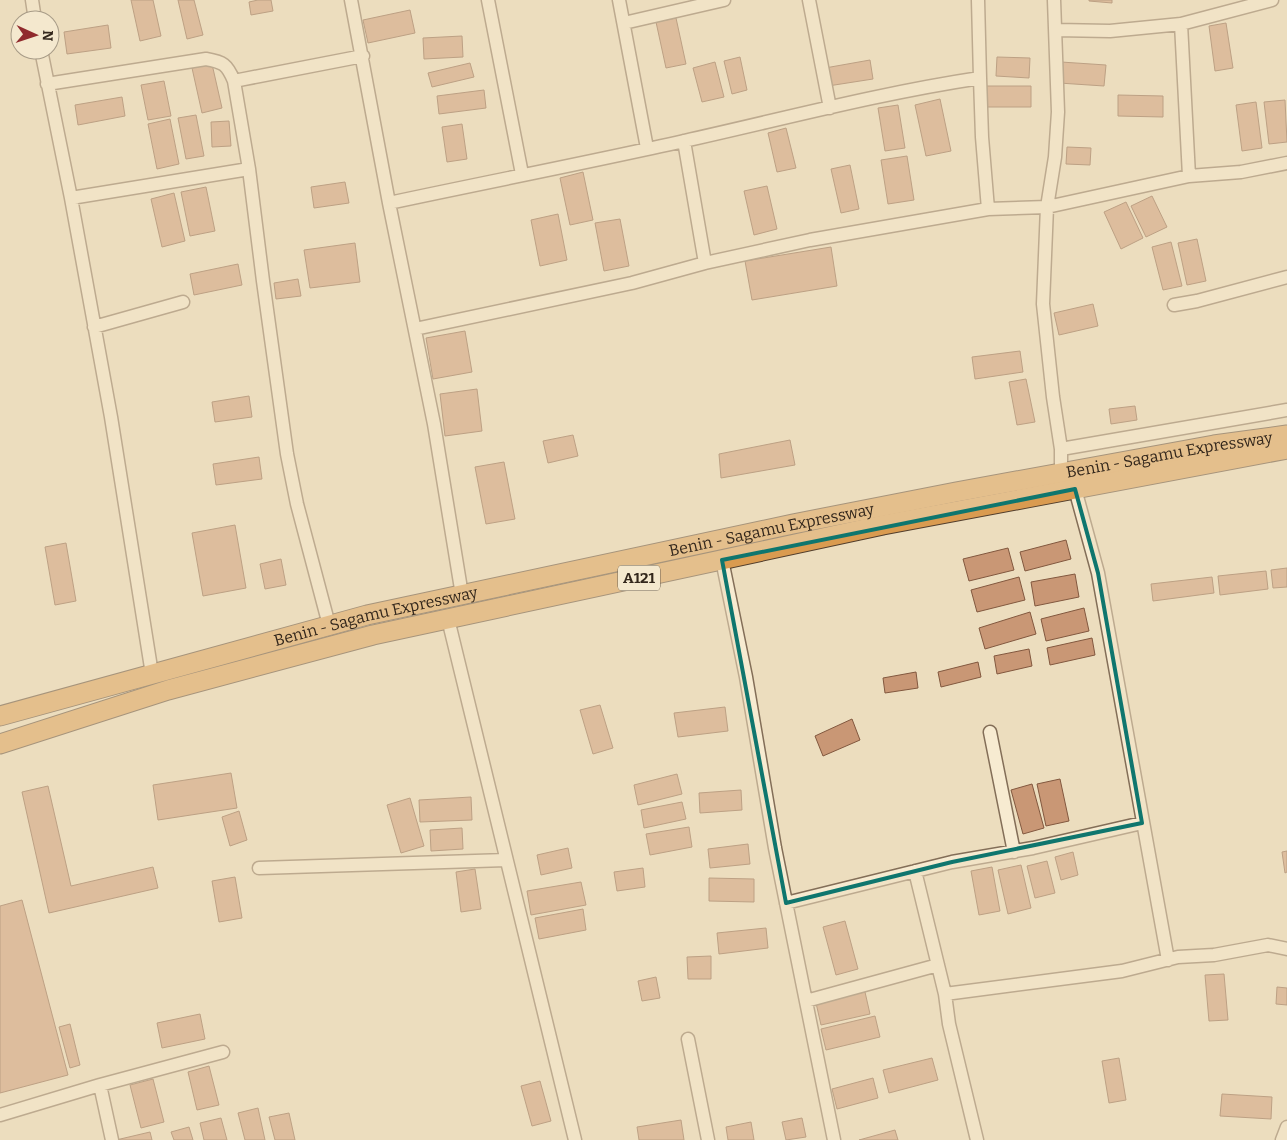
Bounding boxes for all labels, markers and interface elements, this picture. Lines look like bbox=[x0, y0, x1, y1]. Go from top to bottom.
north arrow bbox=[10, 10, 60, 60]
text: N bbox=[39, 30, 56, 42]
street label: Benin - Sagamu Expressway bbox=[1065, 428, 1274, 481]
street label: Benin - Sagamu Expressway bbox=[667, 499, 876, 560]
road number: A121 bbox=[618, 566, 660, 590]
street label: Benin - Sagamu Expressway bbox=[272, 582, 480, 650]

